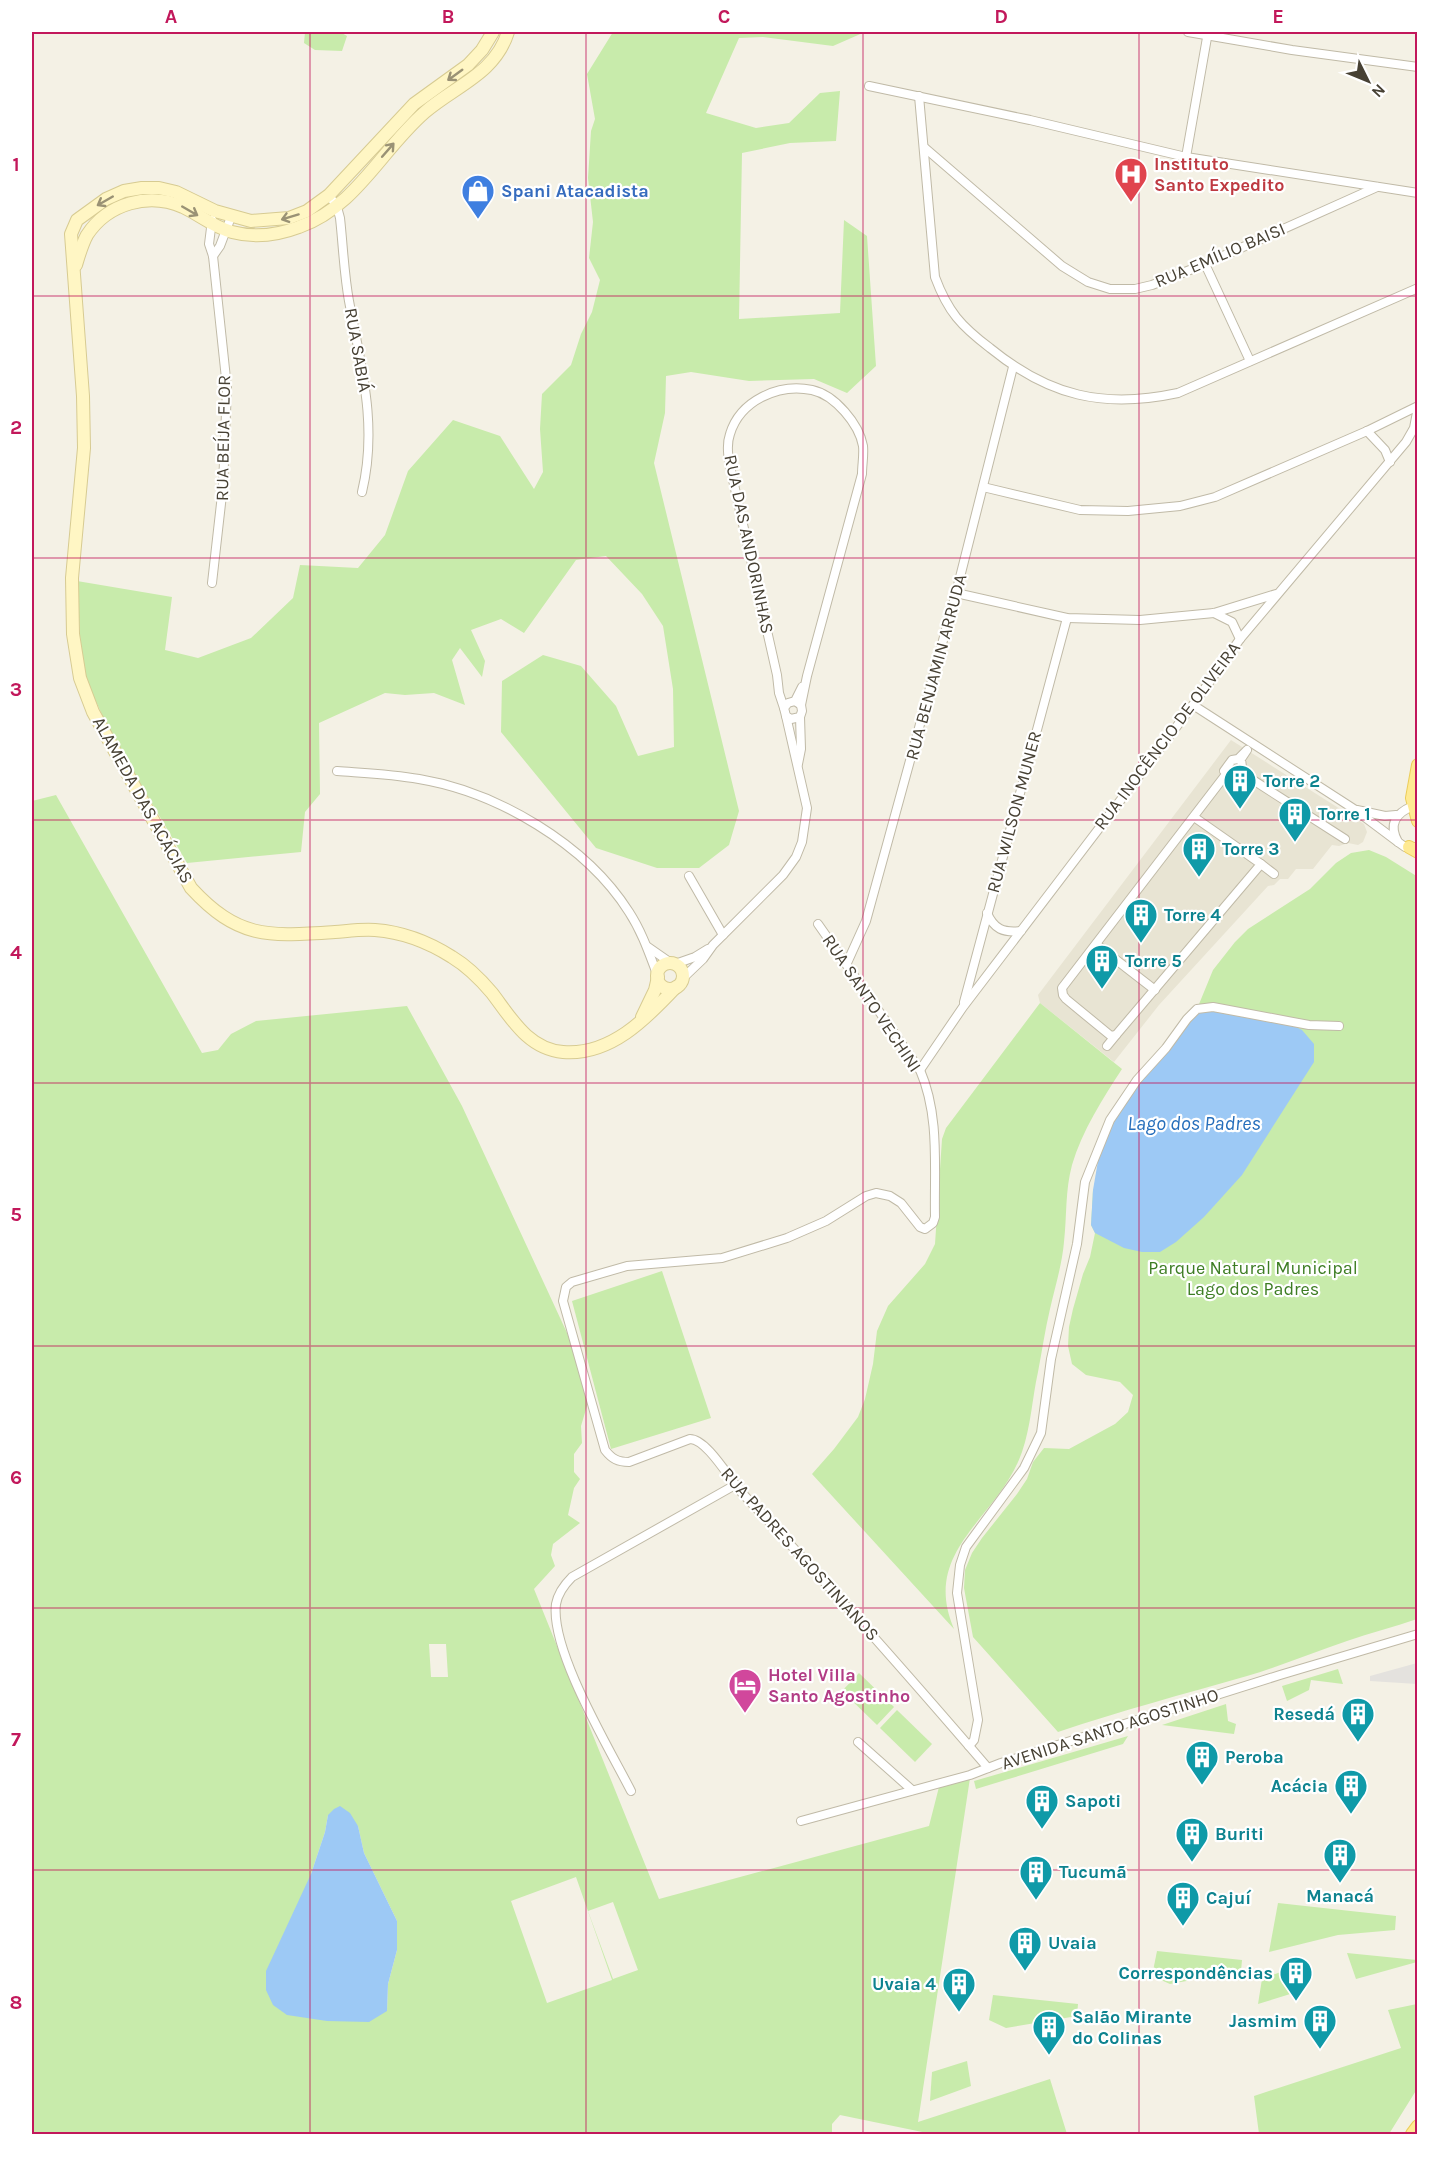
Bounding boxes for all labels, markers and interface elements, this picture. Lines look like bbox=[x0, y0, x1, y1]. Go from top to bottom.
text: A bbox=[165, 5, 178, 28]
text: B bbox=[442, 5, 454, 28]
text: C bbox=[718, 5, 730, 28]
text: D bbox=[994, 5, 1008, 28]
text: E bbox=[1272, 5, 1284, 28]
north arrow bbox=[1338, 51, 1398, 111]
one-way arrow bbox=[447, 69, 463, 81]
text: N bbox=[1368, 80, 1389, 102]
one-way arrow bbox=[381, 143, 395, 158]
text: 1 bbox=[12, 153, 20, 176]
place label: Instituto Santo Expedito bbox=[1154, 153, 1284, 196]
hospital icon: Instituto Santo Expedito bbox=[1113, 156, 1149, 203]
shop icon: Spani Atacadista bbox=[460, 173, 496, 220]
place label: Spani Atacadista bbox=[501, 180, 649, 202]
one-way arrow bbox=[97, 195, 114, 207]
one-way arrow bbox=[181, 206, 198, 218]
one-way arrow bbox=[281, 212, 300, 223]
street label: RUA EMÍLIO BAISI bbox=[1151, 217, 1289, 292]
street label: RUA SABIÁ bbox=[340, 306, 377, 394]
street label: RUA BEÍJA FLOR bbox=[210, 375, 235, 501]
text: 2 bbox=[10, 416, 22, 439]
street label: RUA DAS ANDORINHAS bbox=[719, 452, 779, 636]
street label: RUA BENJAMIN ARRUDA bbox=[901, 571, 971, 763]
street label: RUA INOCÊNCIO DE OLIVEIRA bbox=[1089, 638, 1245, 834]
text: 3 bbox=[10, 678, 22, 701]
street label: ALAMEDA DAS ACÁCIAS bbox=[88, 712, 199, 887]
street label: RUA WILSON MUNER bbox=[982, 729, 1046, 895]
building icon: Torre 2 bbox=[1222, 763, 1258, 810]
place label: Torre 2 bbox=[1263, 770, 1320, 792]
building icon: Torre 1 bbox=[1277, 796, 1313, 843]
place label: Torre 1 bbox=[1318, 803, 1371, 825]
building icon: Torre 3 bbox=[1181, 831, 1217, 878]
place label: Torre 3 bbox=[1222, 838, 1280, 860]
building icon: Torre 4 bbox=[1123, 897, 1159, 944]
place label: Torre 4 bbox=[1164, 904, 1221, 926]
street label: RUA SANTO VECHINI bbox=[818, 930, 926, 1076]
text: 4 bbox=[10, 941, 22, 964]
building icon: Torre 5 bbox=[1084, 943, 1120, 990]
place label: Torre 5 bbox=[1125, 950, 1182, 972]
water label: Lago dos Padres bbox=[1127, 1112, 1261, 1135]
text: 5 bbox=[10, 1203, 22, 1226]
park label: Parque Natural Municipal Lago dos Padres bbox=[1148, 1257, 1358, 1300]
street label: RUA PADRES AGOSTINIANOS bbox=[716, 1463, 884, 1645]
text: 6 bbox=[10, 1466, 22, 1489]
place label: Hotel Villa Santo Agostinho bbox=[768, 1664, 910, 1707]
hotel icon: Hotel Villa Santo Agostinho bbox=[727, 1667, 763, 1714]
street label: AVENIDA SANTO AGOSTINHO bbox=[999, 1683, 1221, 1775]
building icon: Resedá bbox=[1340, 1696, 1376, 1743]
place label: Resedá bbox=[1273, 1703, 1335, 1725]
text: 7 bbox=[11, 1728, 21, 1751]
building icon: Peroba bbox=[1184, 1739, 1220, 1786]
place label: Peroba bbox=[1225, 1746, 1284, 1768]
building icon: Acácia bbox=[1333, 1768, 1369, 1815]
place label: Acácia bbox=[1271, 1775, 1328, 1797]
building icon: Sapoti bbox=[1024, 1783, 1060, 1830]
place label: Sapoti bbox=[1065, 1790, 1121, 1812]
building icon: Buriti bbox=[1174, 1816, 1210, 1863]
place label: Buriti bbox=[1215, 1823, 1264, 1845]
building icon: Manacá bbox=[1322, 1837, 1358, 1884]
building icon: Tucumã bbox=[1018, 1854, 1054, 1901]
place label: Tucumã bbox=[1059, 1861, 1127, 1883]
building icon: Cajuí bbox=[1165, 1880, 1201, 1927]
place label: Manacá bbox=[1306, 1885, 1374, 1907]
place label: Cajuí bbox=[1206, 1887, 1252, 1909]
building icon: Uvaia bbox=[1007, 1925, 1043, 1972]
place label: Uvaia bbox=[1048, 1932, 1097, 1954]
building icon: Correspondências bbox=[1278, 1955, 1314, 2002]
place label: Correspondências bbox=[1119, 1962, 1273, 1984]
building icon: Uvaia 4 bbox=[941, 1966, 977, 2013]
place label: Uvaia 4 bbox=[872, 1973, 936, 1995]
text: 8 bbox=[10, 1991, 22, 2014]
building icon: Jasmim bbox=[1302, 2003, 1338, 2050]
place label: Salão Mirante do Colinas bbox=[1072, 2006, 1192, 2049]
building icon: Salão Mirante do Colinas bbox=[1031, 2009, 1067, 2056]
place label: Jasmim bbox=[1229, 2010, 1297, 2032]

